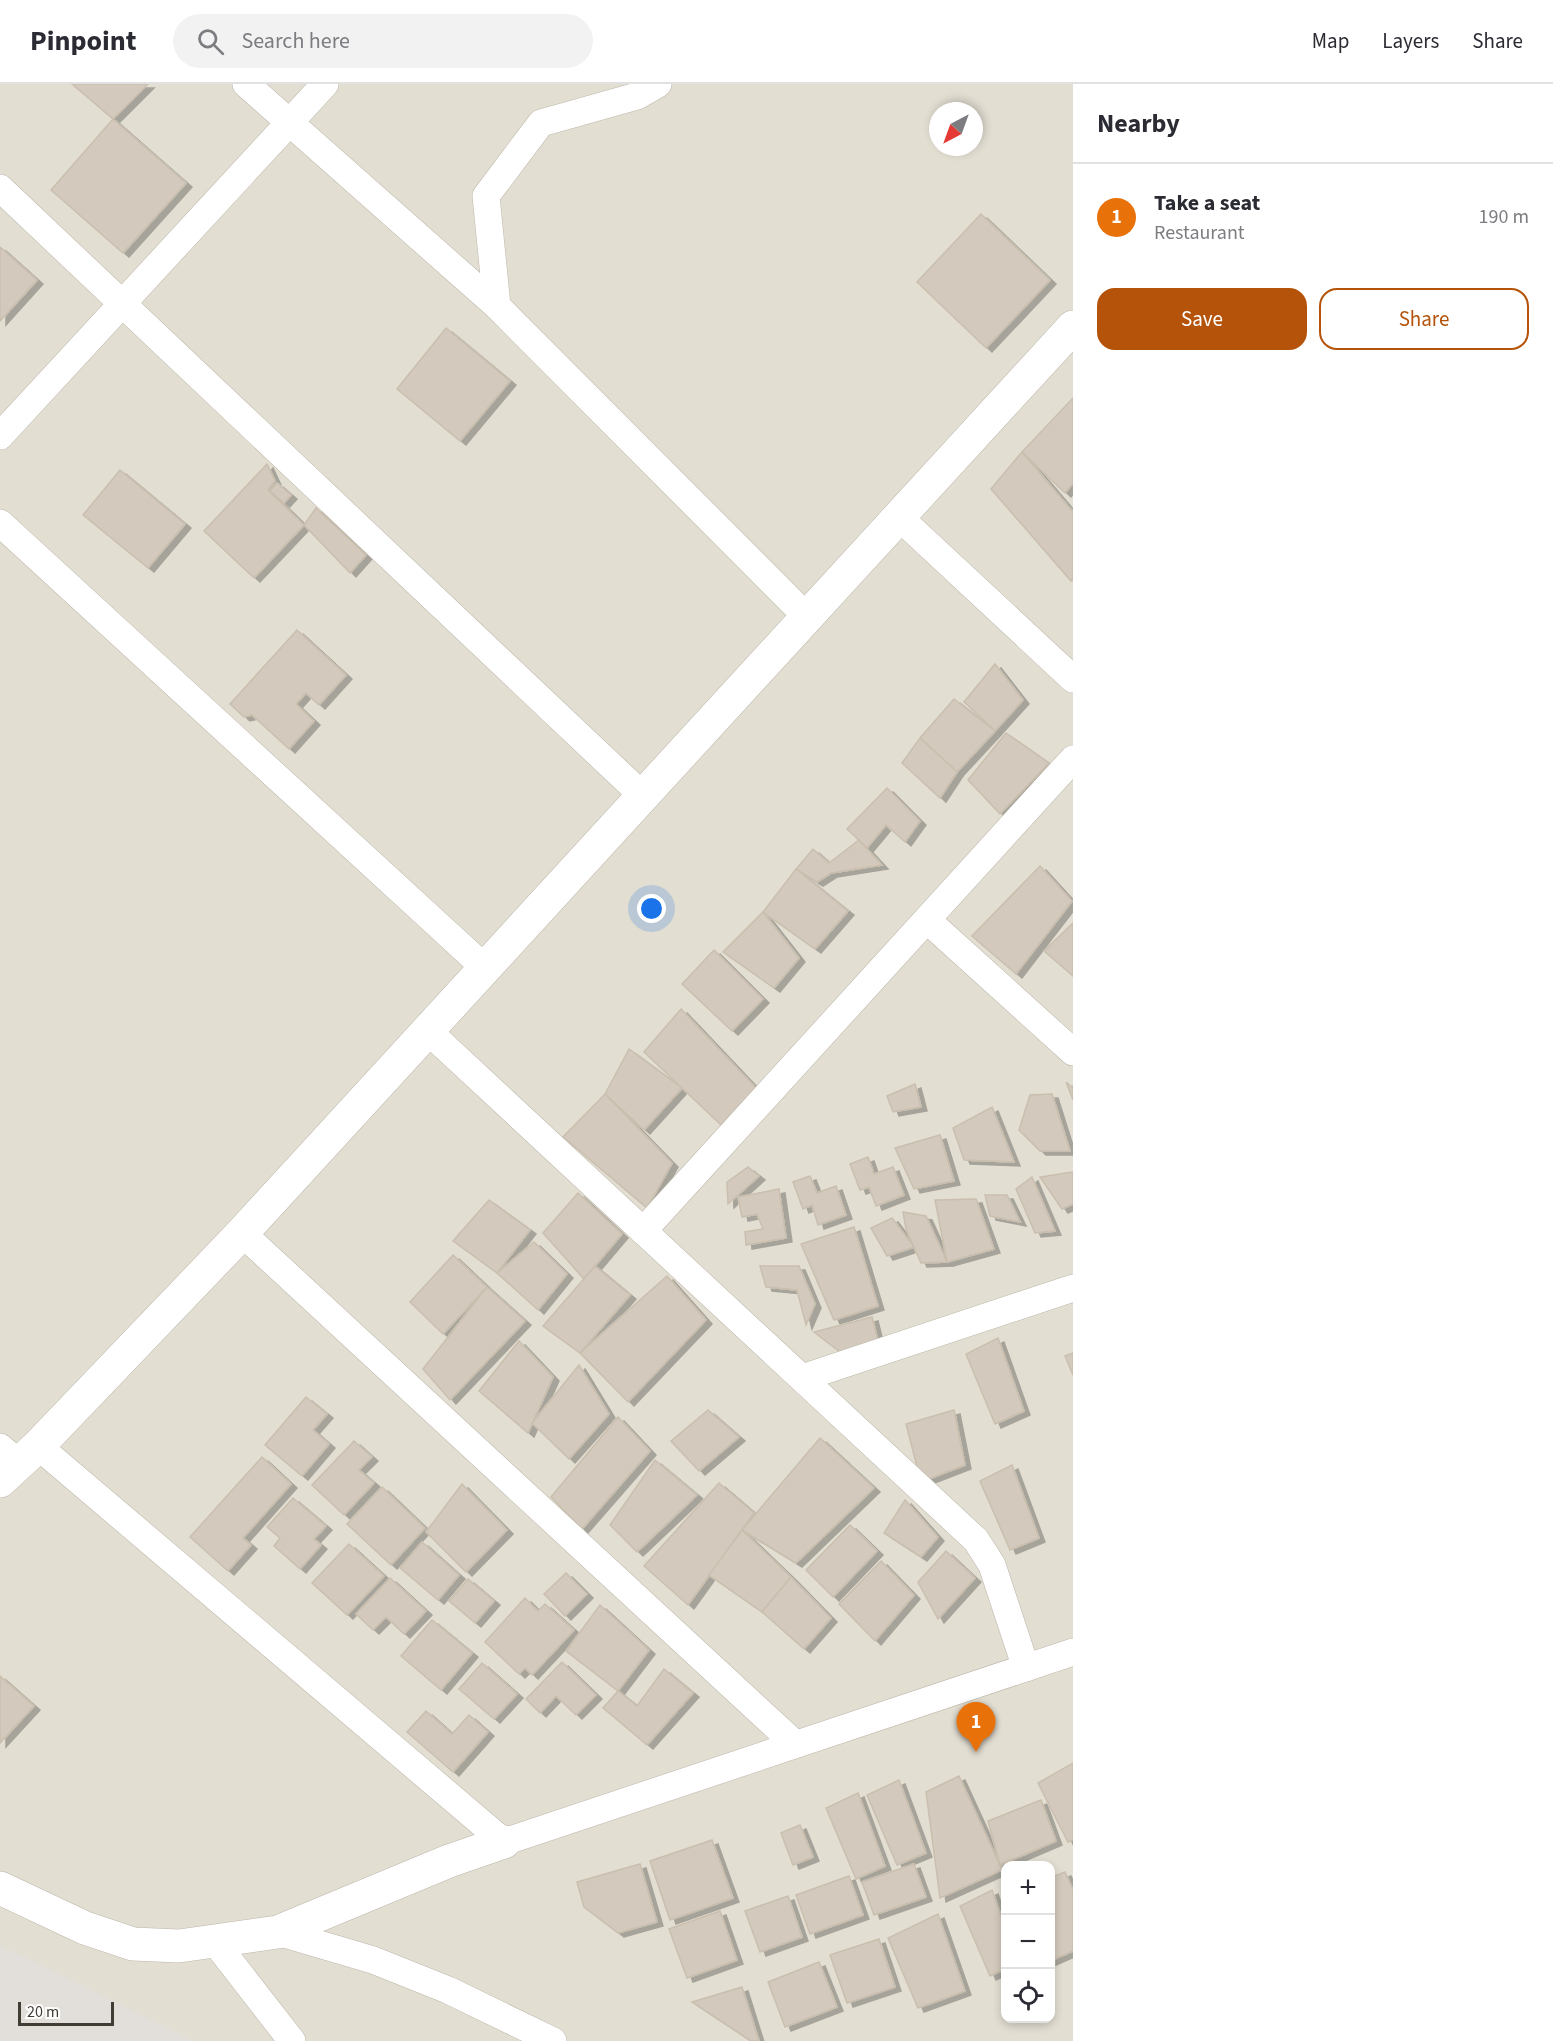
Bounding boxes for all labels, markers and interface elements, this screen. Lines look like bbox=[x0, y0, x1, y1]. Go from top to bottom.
search box bbox=[173, 14, 593, 68]
text: Pinpoint bbox=[30, 21, 137, 61]
icon: search bbox=[194, 25, 227, 58]
text: Search here bbox=[242, 25, 350, 57]
text: Map bbox=[1312, 26, 1349, 56]
text: Layers bbox=[1382, 26, 1439, 56]
text: Share bbox=[1472, 26, 1523, 56]
north arrow bbox=[929, 102, 983, 156]
text: Nearby bbox=[1097, 105, 1180, 142]
text: Take a seat bbox=[1154, 187, 1260, 219]
text: 1 bbox=[1111, 203, 1122, 231]
text: 190 m bbox=[1479, 203, 1529, 231]
text: Restaurant bbox=[1154, 219, 1245, 247]
button: Save bbox=[1097, 288, 1307, 350]
button: Share bbox=[1319, 288, 1529, 350]
your location bbox=[637, 894, 666, 923]
pin: 1 bbox=[956, 1702, 996, 1752]
map controls bbox=[1001, 1861, 1055, 2023]
button: + bbox=[1001, 1861, 1055, 1915]
button: − bbox=[1001, 1915, 1055, 1969]
button: locate bbox=[1001, 1969, 1055, 2023]
scale bar bbox=[18, 1999, 114, 2026]
text: 20 m bbox=[27, 2001, 59, 2023]

